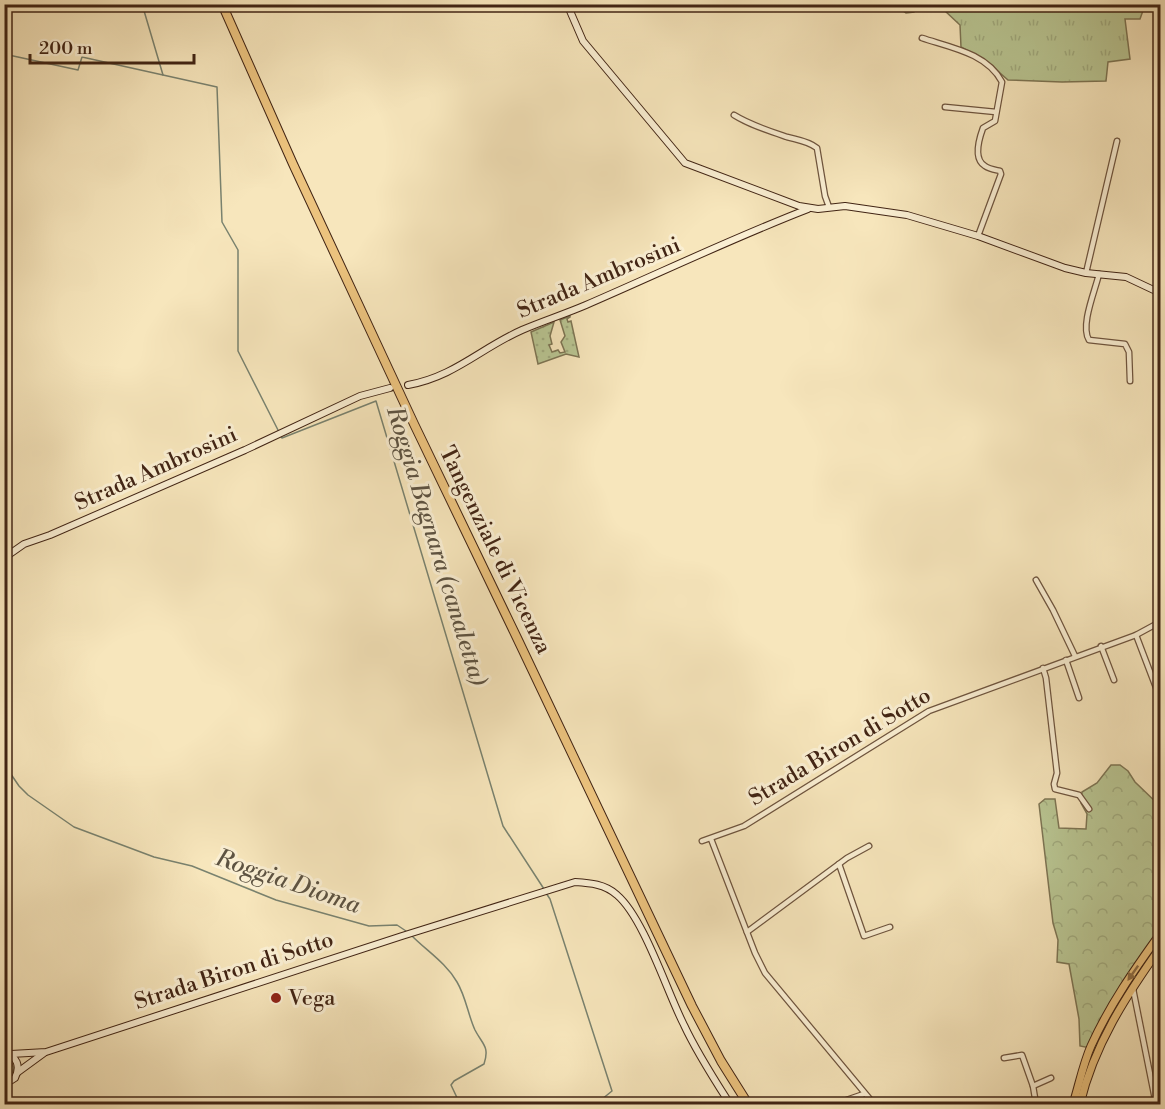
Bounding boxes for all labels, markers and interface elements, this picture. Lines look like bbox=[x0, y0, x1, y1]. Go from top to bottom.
scale bar bbox=[30, 27, 194, 65]
text: 200 m bbox=[39, 37, 93, 60]
street label: Strada Ambrosini bbox=[513, 231, 685, 325]
water label: Roggia Bagnara (canaletta) bbox=[379, 402, 493, 690]
street label: Strada Ambrosini bbox=[71, 421, 241, 517]
street label: Tangenziale di Vicenza bbox=[433, 442, 557, 659]
street label: Strada Biron di Sotto bbox=[744, 682, 936, 812]
water label: Roggia Dioma bbox=[211, 843, 365, 921]
street label: Strada Biron di Sotto bbox=[131, 926, 337, 1016]
one-way arrow bbox=[1127, 964, 1139, 980]
place label: Vega bbox=[287, 985, 336, 1012]
marker: Vega bbox=[269, 991, 283, 1005]

